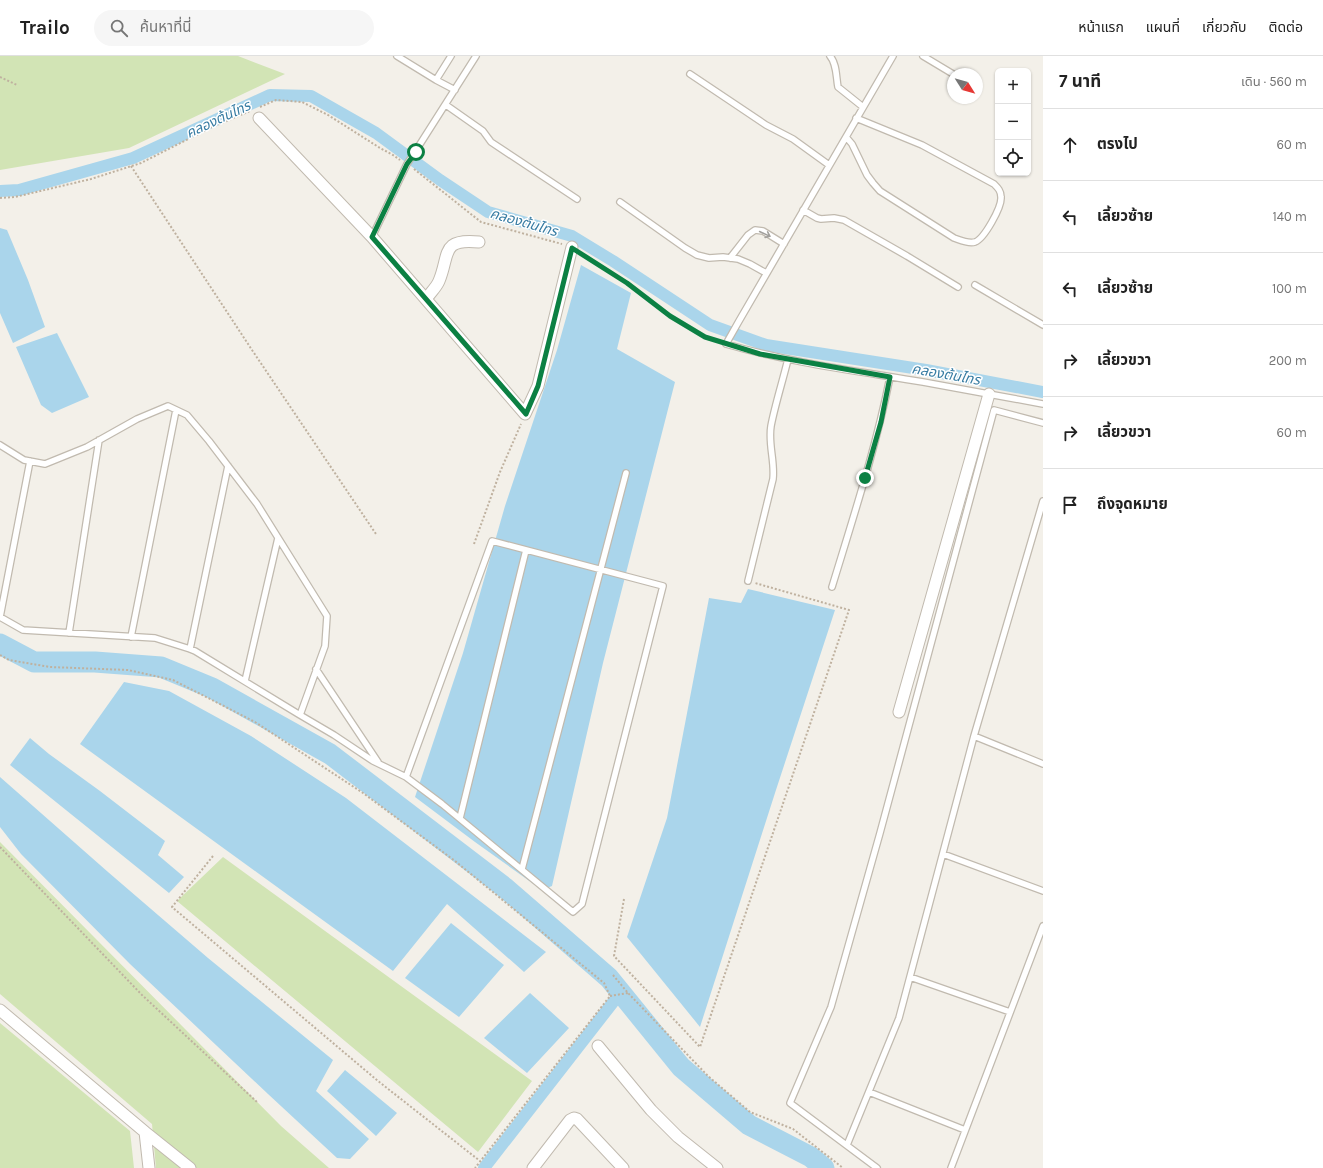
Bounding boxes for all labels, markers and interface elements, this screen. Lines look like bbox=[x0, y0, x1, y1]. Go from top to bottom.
search box bbox=[94, 10, 374, 46]
text: Trailo bbox=[20, 17, 70, 39]
icon: search bbox=[108, 17, 130, 39]
text: ค้นหาที่นี่ bbox=[140, 18, 191, 36]
text: หน้าแรก bbox=[1078, 19, 1124, 36]
text: แผนที่ bbox=[1146, 19, 1180, 36]
text: เกี่ยวกับ bbox=[1202, 19, 1247, 36]
text: ติดต่อ bbox=[1269, 19, 1303, 36]
north arrow bbox=[947, 68, 983, 104]
map controls bbox=[995, 68, 1031, 176]
button: + bbox=[995, 68, 1031, 104]
text: 7 นาที bbox=[1059, 71, 1101, 91]
text: เดิน · 560 m bbox=[1241, 74, 1307, 89]
water label: คลองต้นไทร bbox=[183, 97, 254, 142]
button: − bbox=[995, 104, 1031, 140]
icon: ahead bbox=[1059, 134, 1081, 156]
text: ตรงไป bbox=[1097, 135, 1138, 153]
text: 60 m bbox=[1277, 137, 1307, 152]
button: locate bbox=[995, 140, 1031, 176]
route start bbox=[407, 143, 425, 161]
water label: คลองต้นไทร bbox=[488, 205, 561, 241]
icon: left bbox=[1059, 206, 1081, 228]
text: เลี้ยวซ้าย bbox=[1097, 207, 1153, 225]
text: 140 m bbox=[1272, 209, 1307, 224]
one-way arrow bbox=[759, 231, 771, 238]
icon: left bbox=[1059, 278, 1081, 300]
text: เลี้ยวซ้าย bbox=[1097, 279, 1153, 297]
text: 100 m bbox=[1272, 281, 1307, 296]
icon: right bbox=[1059, 350, 1081, 372]
text: เลี้ยวขวา bbox=[1097, 351, 1151, 369]
text: 200 m bbox=[1269, 353, 1307, 368]
water label: คลองต้นไทร bbox=[910, 360, 983, 389]
icon: right bbox=[1059, 422, 1081, 444]
text: เลี้ยวขวา bbox=[1097, 423, 1151, 441]
text: 60 m bbox=[1277, 425, 1307, 440]
route end bbox=[856, 469, 874, 487]
icon: arrive bbox=[1059, 494, 1081, 516]
text: ถึงจุดหมาย bbox=[1097, 495, 1168, 513]

